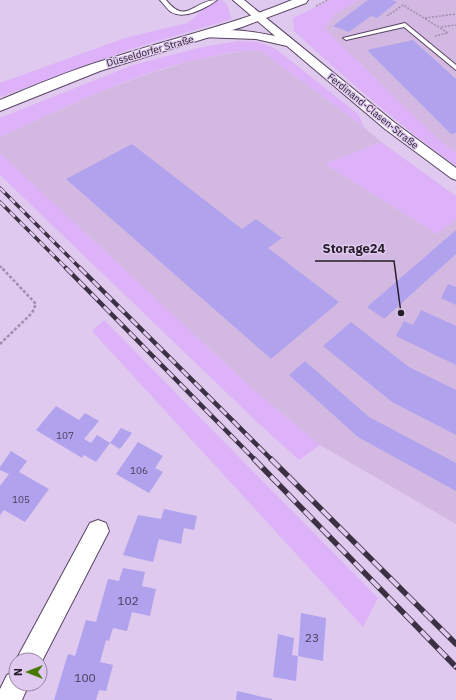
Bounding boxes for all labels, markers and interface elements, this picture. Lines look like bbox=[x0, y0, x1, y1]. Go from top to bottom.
street label: Düsseldorfer Straße bbox=[105, 32, 196, 70]
street label: Ferdinand-Clasen-Straße bbox=[325, 70, 422, 152]
callout: Storage24 bbox=[315, 236, 394, 261]
text: Storage24 bbox=[323, 240, 386, 257]
house number: 107 bbox=[56, 429, 74, 442]
house number: 106 bbox=[130, 464, 148, 477]
house number: 105 bbox=[12, 493, 30, 506]
house number: 102 bbox=[117, 593, 139, 608]
house number: 23 bbox=[305, 630, 319, 645]
north arrow bbox=[8, 652, 48, 692]
text: N bbox=[11, 668, 25, 676]
house number: 100 bbox=[74, 670, 96, 685]

